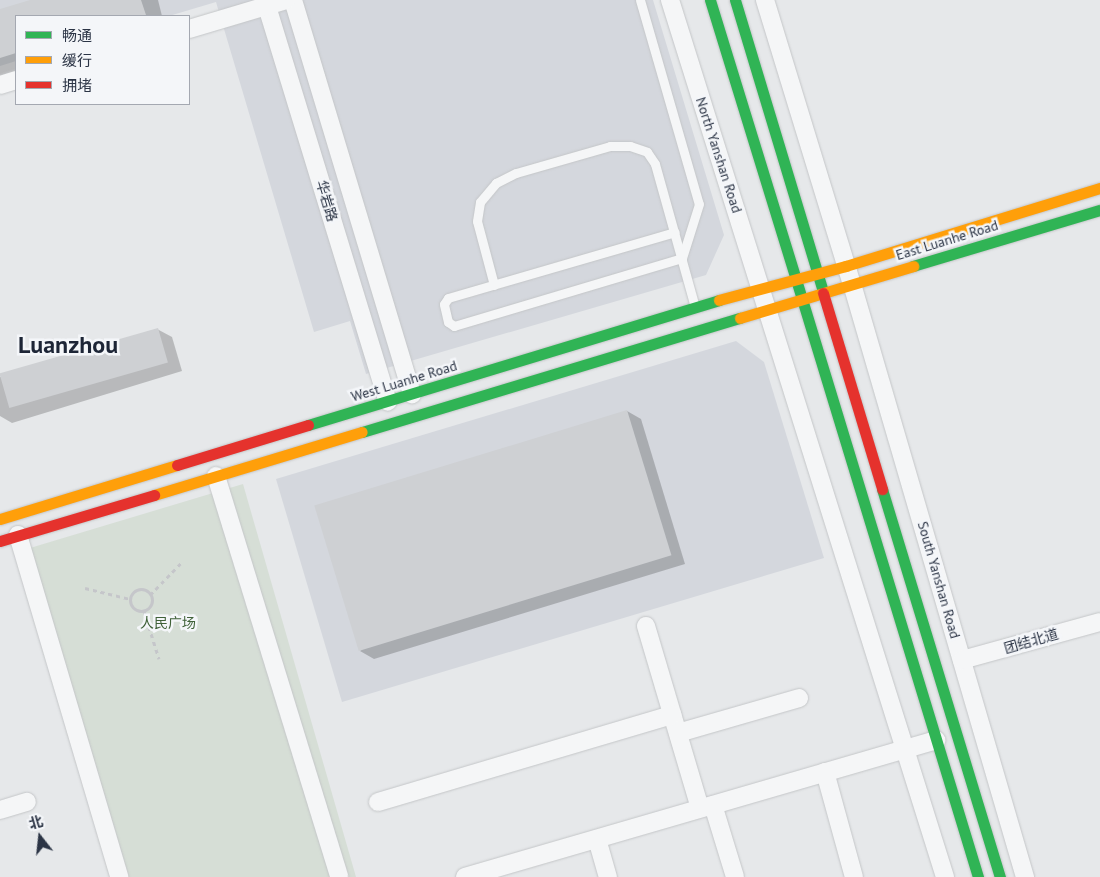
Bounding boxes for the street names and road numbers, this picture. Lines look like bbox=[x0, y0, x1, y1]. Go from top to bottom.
street label: North Yanshan Road bbox=[692, 95, 746, 215]
street label: 华岩路 bbox=[313, 178, 341, 224]
street label: East Luanhe Road bbox=[894, 216, 1000, 264]
street label: West Luanhe Road bbox=[349, 357, 459, 405]
street label: South Yanshan Road bbox=[914, 519, 964, 641]
street label: 团结北道 bbox=[1002, 625, 1060, 657]

